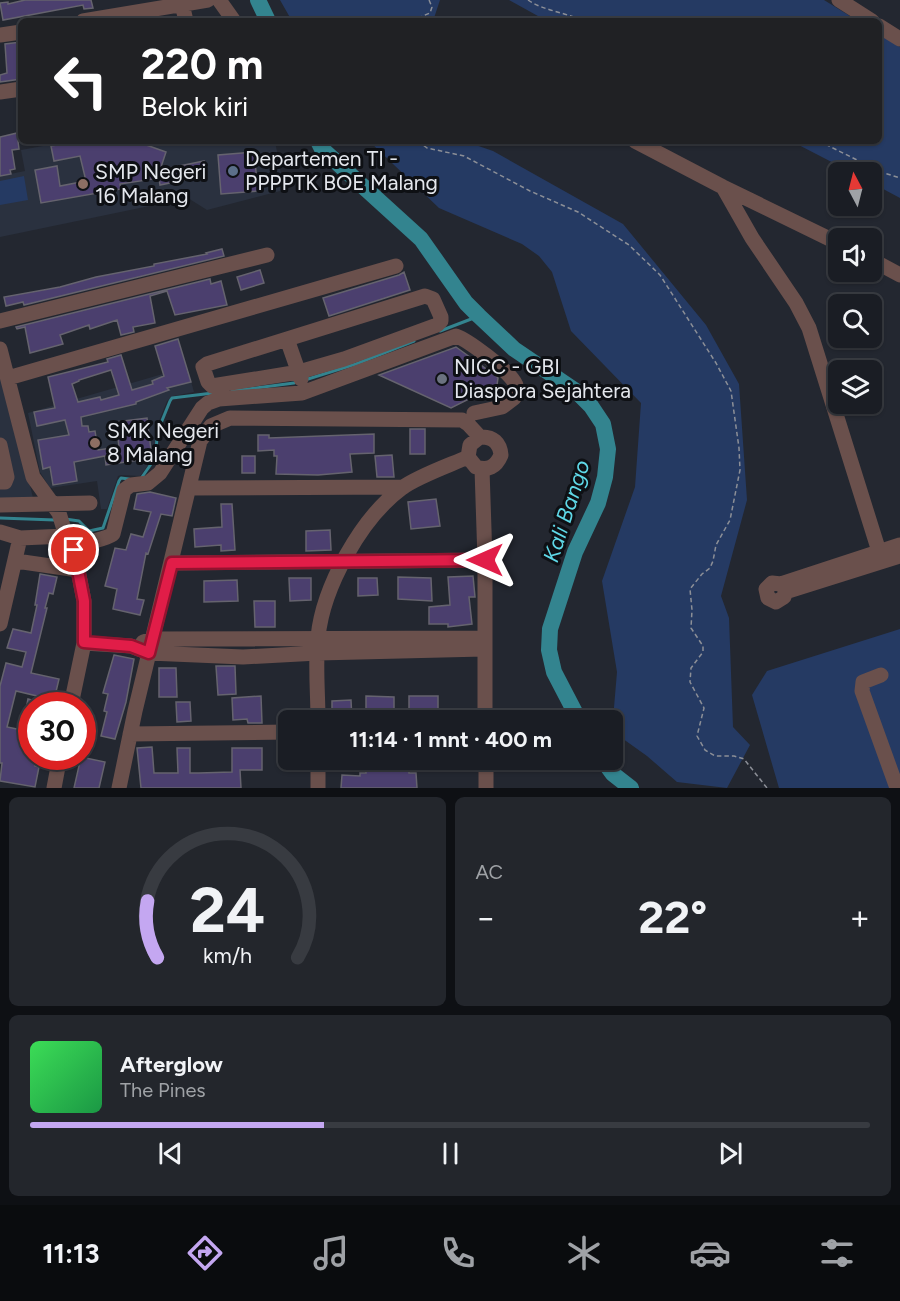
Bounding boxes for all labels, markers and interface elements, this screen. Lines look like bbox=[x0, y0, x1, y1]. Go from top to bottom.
text: 220 m bbox=[141, 39, 263, 90]
icon: left bbox=[42, 42, 120, 120]
text: Belok kiri bbox=[141, 90, 248, 123]
place label: Departemen TI - PPPPTK BOE Malang bbox=[245, 146, 438, 195]
place label: SMP Negeri 16 Malang bbox=[95, 159, 207, 208]
north arrow bbox=[828, 162, 882, 216]
map controls bbox=[828, 162, 882, 414]
marker: Departemen TI - PPPPTK BOE Malang bbox=[226, 164, 240, 178]
marker: SMP Negeri 16 Malang bbox=[76, 177, 90, 191]
button: sound bbox=[828, 228, 882, 282]
button: search bbox=[828, 294, 882, 348]
place label: NICC - GBI Diaspora Sejahtera bbox=[454, 354, 631, 403]
button: layers bbox=[828, 360, 882, 414]
marker: NICC - GBI Diaspora Sejahtera bbox=[435, 372, 449, 386]
place label: SMK Negeri 8 Malang bbox=[107, 418, 219, 467]
marker: SMK Negeri 8 Malang bbox=[88, 436, 102, 450]
water label: Kali Bango bbox=[537, 456, 596, 566]
pin bbox=[48, 524, 99, 575]
position arrow bbox=[453, 528, 517, 592]
icon: arrive bbox=[57, 533, 90, 566]
speed limit sign: 30 bbox=[18, 692, 96, 770]
text: 11:14 · 1 mnt · 400 m bbox=[349, 726, 552, 753]
text: AC bbox=[476, 860, 503, 884]
text: 24 bbox=[189, 873, 265, 948]
text: 22° bbox=[638, 890, 707, 944]
text: − bbox=[476, 898, 496, 937]
text: + bbox=[849, 898, 870, 937]
text: km/h bbox=[203, 944, 252, 969]
text: Afterglow bbox=[120, 1051, 223, 1078]
text: The Pines bbox=[120, 1078, 206, 1102]
icon: previous bbox=[154, 1137, 187, 1170]
icon: pause bbox=[434, 1137, 467, 1170]
icon: next bbox=[714, 1137, 747, 1170]
icon: directions bbox=[184, 1232, 226, 1274]
icon: music bbox=[310, 1232, 352, 1274]
icon: phone bbox=[437, 1232, 479, 1274]
icon: climate bbox=[563, 1232, 605, 1274]
icon: car bbox=[689, 1232, 731, 1274]
icon: filters bbox=[816, 1232, 858, 1274]
text: 11:13 bbox=[42, 1237, 100, 1270]

